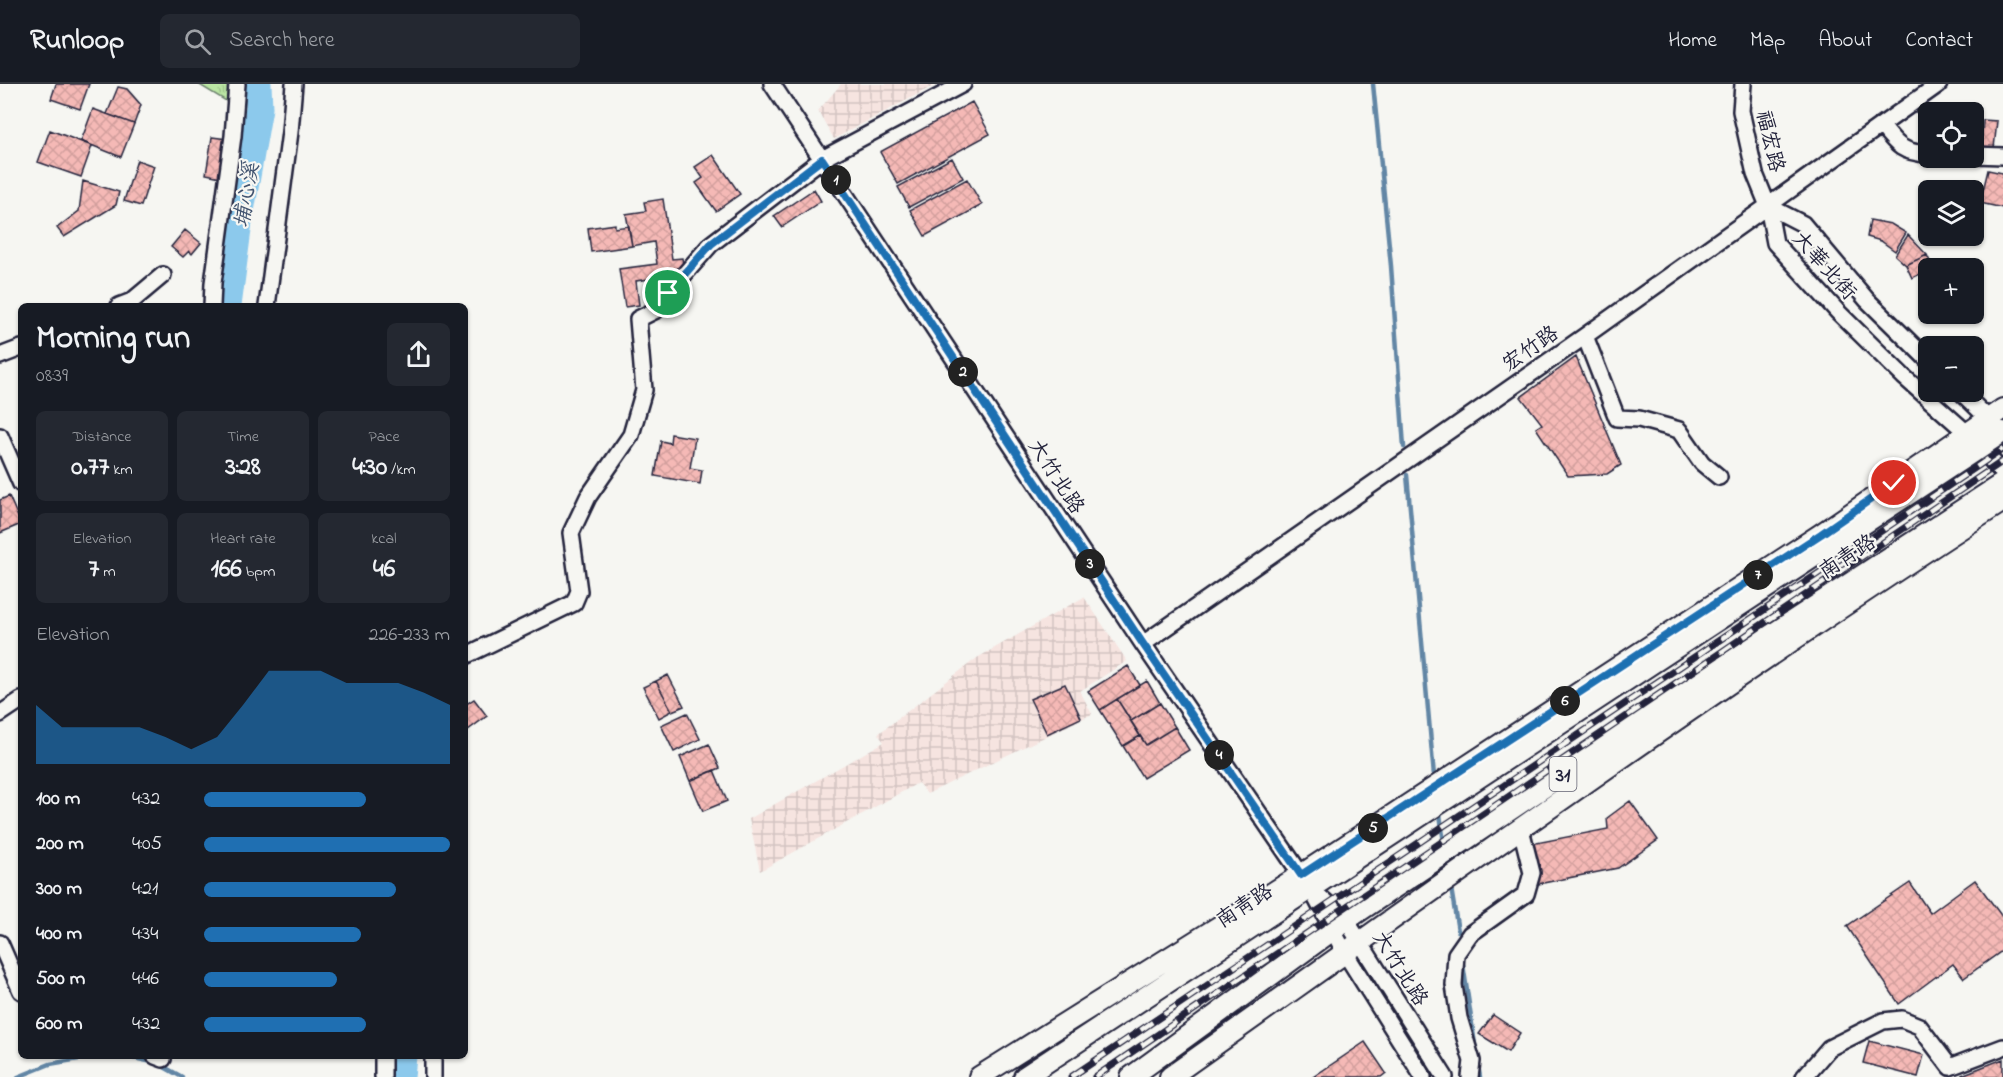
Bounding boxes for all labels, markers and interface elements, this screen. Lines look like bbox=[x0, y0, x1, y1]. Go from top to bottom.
search box bbox=[160, 14, 580, 68]
text: Runloop bbox=[30, 21, 124, 62]
icon: search bbox=[181, 25, 214, 58]
text: Search here bbox=[229, 25, 335, 57]
text: Home bbox=[1668, 26, 1717, 56]
text: Map bbox=[1750, 26, 1785, 56]
text: About bbox=[1818, 26, 1872, 56]
text: Contact bbox=[1905, 26, 1973, 56]
map controls bbox=[1918, 102, 1984, 402]
button: locate bbox=[1918, 102, 1984, 168]
street label: 福宏路 bbox=[1747, 107, 1791, 176]
water label: 埔心溪 bbox=[227, 159, 269, 231]
pin: 1 bbox=[821, 165, 851, 195]
text: 1 bbox=[833, 168, 839, 192]
button: layers bbox=[1918, 180, 1984, 246]
street label: 大華北街 bbox=[1784, 225, 1863, 308]
button: + bbox=[1918, 258, 1984, 324]
pin bbox=[642, 267, 693, 318]
icon: arrive bbox=[651, 276, 684, 309]
text: Morning run bbox=[36, 315, 190, 363]
street label: 宏竹路 bbox=[1497, 319, 1566, 380]
button: share bbox=[387, 323, 450, 386]
button: − bbox=[1918, 336, 1984, 402]
pin: 2 bbox=[948, 357, 978, 387]
text: 2 bbox=[959, 360, 967, 384]
text: 08:39 bbox=[36, 362, 68, 391]
text: Distance bbox=[73, 425, 131, 449]
text: Time bbox=[227, 425, 259, 449]
text: Pace bbox=[368, 425, 400, 449]
street label: 大竹北路 bbox=[1020, 434, 1091, 520]
text: 0.77 bbox=[71, 449, 109, 487]
text: 3:28 bbox=[225, 449, 261, 487]
text: 4:30 bbox=[352, 449, 387, 487]
pin bbox=[1868, 457, 1919, 508]
text: km bbox=[109, 458, 133, 482]
text: /km bbox=[387, 458, 416, 482]
icon: check bbox=[1877, 466, 1910, 499]
text: Elevation bbox=[73, 527, 131, 551]
text: Heart rate bbox=[210, 527, 276, 551]
text: kcal bbox=[371, 527, 397, 551]
street label: 南青路 bbox=[1814, 528, 1883, 587]
pin: 3 bbox=[1075, 549, 1105, 579]
text: 7 bbox=[88, 551, 99, 589]
text: 166 bbox=[211, 551, 242, 589]
text: 46 bbox=[373, 551, 395, 589]
text: 3 bbox=[1087, 552, 1093, 576]
text: m bbox=[99, 560, 116, 584]
text: bpm bbox=[242, 560, 275, 584]
pin: 7 bbox=[1743, 560, 1773, 590]
text: 7 bbox=[1755, 563, 1761, 587]
text: Elevation bbox=[36, 621, 110, 650]
text: 226–233 m bbox=[369, 621, 450, 650]
pin: 6 bbox=[1550, 686, 1580, 716]
text: 6 bbox=[1561, 689, 1569, 713]
pin: 4 bbox=[1204, 740, 1234, 770]
text: 4 bbox=[1216, 743, 1222, 767]
road number: 31 bbox=[1550, 757, 1576, 791]
text: 100 m bbox=[36, 785, 80, 814]
text: 4:32 bbox=[132, 785, 160, 814]
pin: 5 bbox=[1358, 813, 1388, 843]
text: 5 bbox=[1368, 816, 1378, 840]
text: 200 m bbox=[36, 830, 84, 859]
text: 4:05 bbox=[132, 830, 162, 859]
text: 300 m bbox=[36, 875, 82, 904]
text: 4:21 bbox=[132, 875, 158, 904]
street label: 南青路 bbox=[1211, 877, 1280, 936]
text: 400 m bbox=[36, 920, 82, 949]
text: 4:34 bbox=[132, 920, 158, 949]
street label: 大竹北路 bbox=[1364, 925, 1434, 1013]
text: 500 m bbox=[36, 965, 85, 994]
text: 4:46 bbox=[132, 965, 159, 994]
text: 600 m bbox=[36, 1010, 83, 1039]
text: 4:32 bbox=[132, 1010, 160, 1039]

